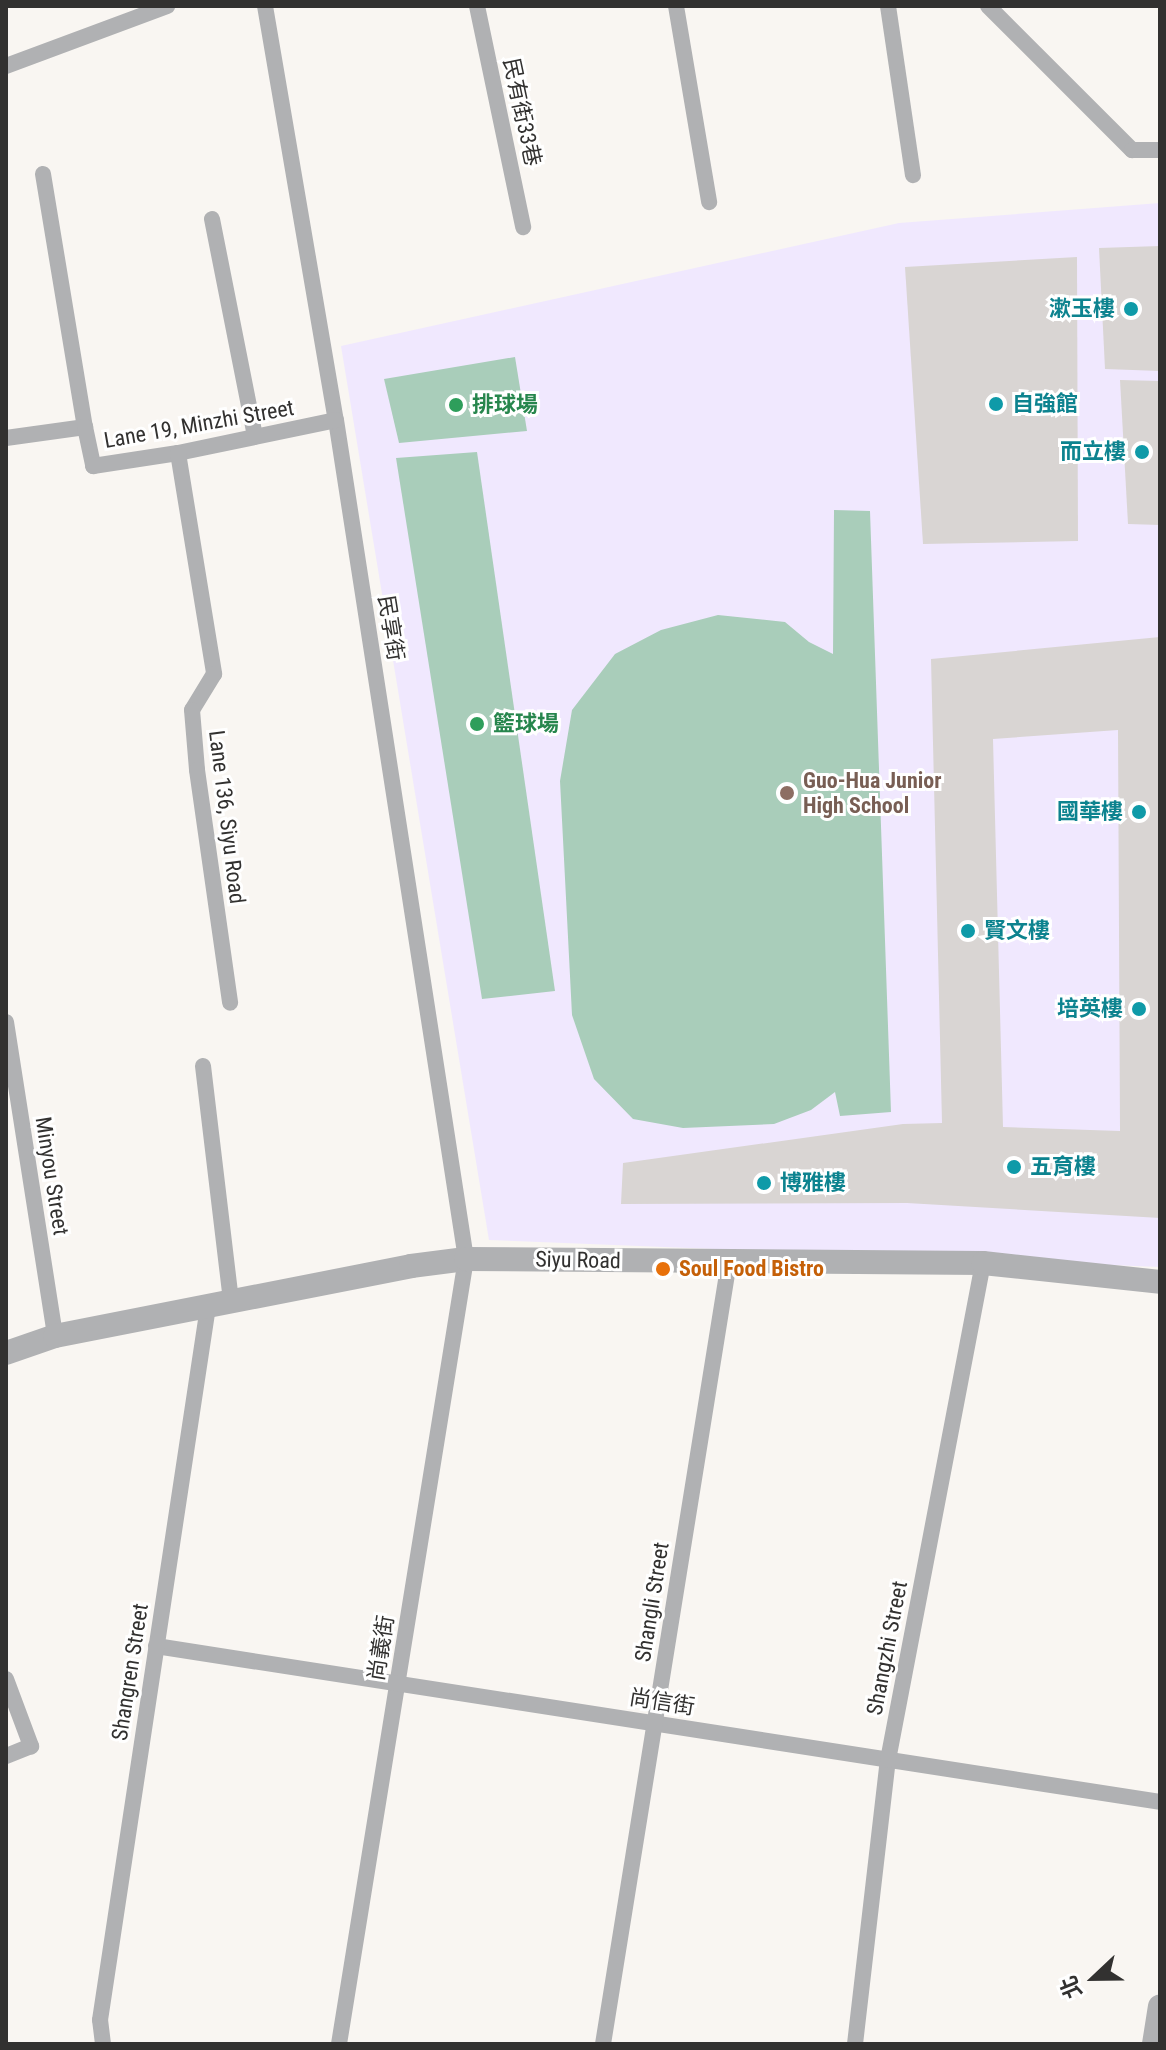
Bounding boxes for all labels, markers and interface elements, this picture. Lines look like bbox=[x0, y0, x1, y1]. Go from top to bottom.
street label: 民有街33巷 bbox=[498, 56, 546, 168]
place label: 漱玉樓 bbox=[1049, 296, 1115, 322]
marker: 漱玉樓 bbox=[1122, 300, 1140, 318]
place label: 自強館 bbox=[1012, 391, 1078, 417]
place label: 排球場 bbox=[472, 392, 538, 418]
street label: Lane 19, Minzhi Street bbox=[102, 394, 296, 454]
marker: 自強館 bbox=[987, 395, 1005, 413]
marker: 排球場 bbox=[447, 396, 465, 414]
place label: 而立樓 bbox=[1060, 439, 1126, 465]
marker: 而立樓 bbox=[1133, 443, 1151, 461]
street label: 民享街 bbox=[373, 593, 409, 663]
place label: 籃球場 bbox=[493, 711, 559, 737]
marker: 籃球場 bbox=[468, 715, 486, 733]
street label: Lane 136, Siyu Road bbox=[203, 729, 251, 905]
place label: Guo-Hua Junior High School bbox=[803, 767, 942, 818]
marker: Guo-Hua Junior High School bbox=[778, 784, 796, 802]
place label: 國華樓 bbox=[1057, 799, 1123, 825]
marker: 國華樓 bbox=[1130, 803, 1148, 821]
place label: 賢文樓 bbox=[984, 918, 1050, 944]
marker: 賢文樓 bbox=[959, 922, 977, 940]
place label: 培英樓 bbox=[1057, 996, 1123, 1022]
marker: 培英樓 bbox=[1130, 1000, 1148, 1018]
street label: Minyou Street bbox=[30, 1115, 74, 1237]
place label: 五育樓 bbox=[1030, 1154, 1096, 1180]
marker: 五育樓 bbox=[1005, 1158, 1023, 1176]
place label: 博雅樓 bbox=[780, 1170, 846, 1196]
marker: 博雅樓 bbox=[755, 1174, 773, 1192]
street label: Siyu Road bbox=[535, 1246, 621, 1274]
place label: Soul Food Bistro bbox=[679, 1256, 824, 1282]
marker: Soul Food Bistro bbox=[654, 1260, 672, 1278]
street label: Shangli Street bbox=[630, 1540, 674, 1664]
street label: Shangzhi Street bbox=[861, 1579, 913, 1717]
street label: Shangren Street bbox=[106, 1602, 154, 1742]
street label: 尚義街 bbox=[363, 1613, 399, 1683]
street label: 尚信街 bbox=[627, 1684, 697, 1720]
north arrow bbox=[1054, 1938, 1134, 2018]
text: 北 bbox=[1056, 1972, 1087, 2002]

